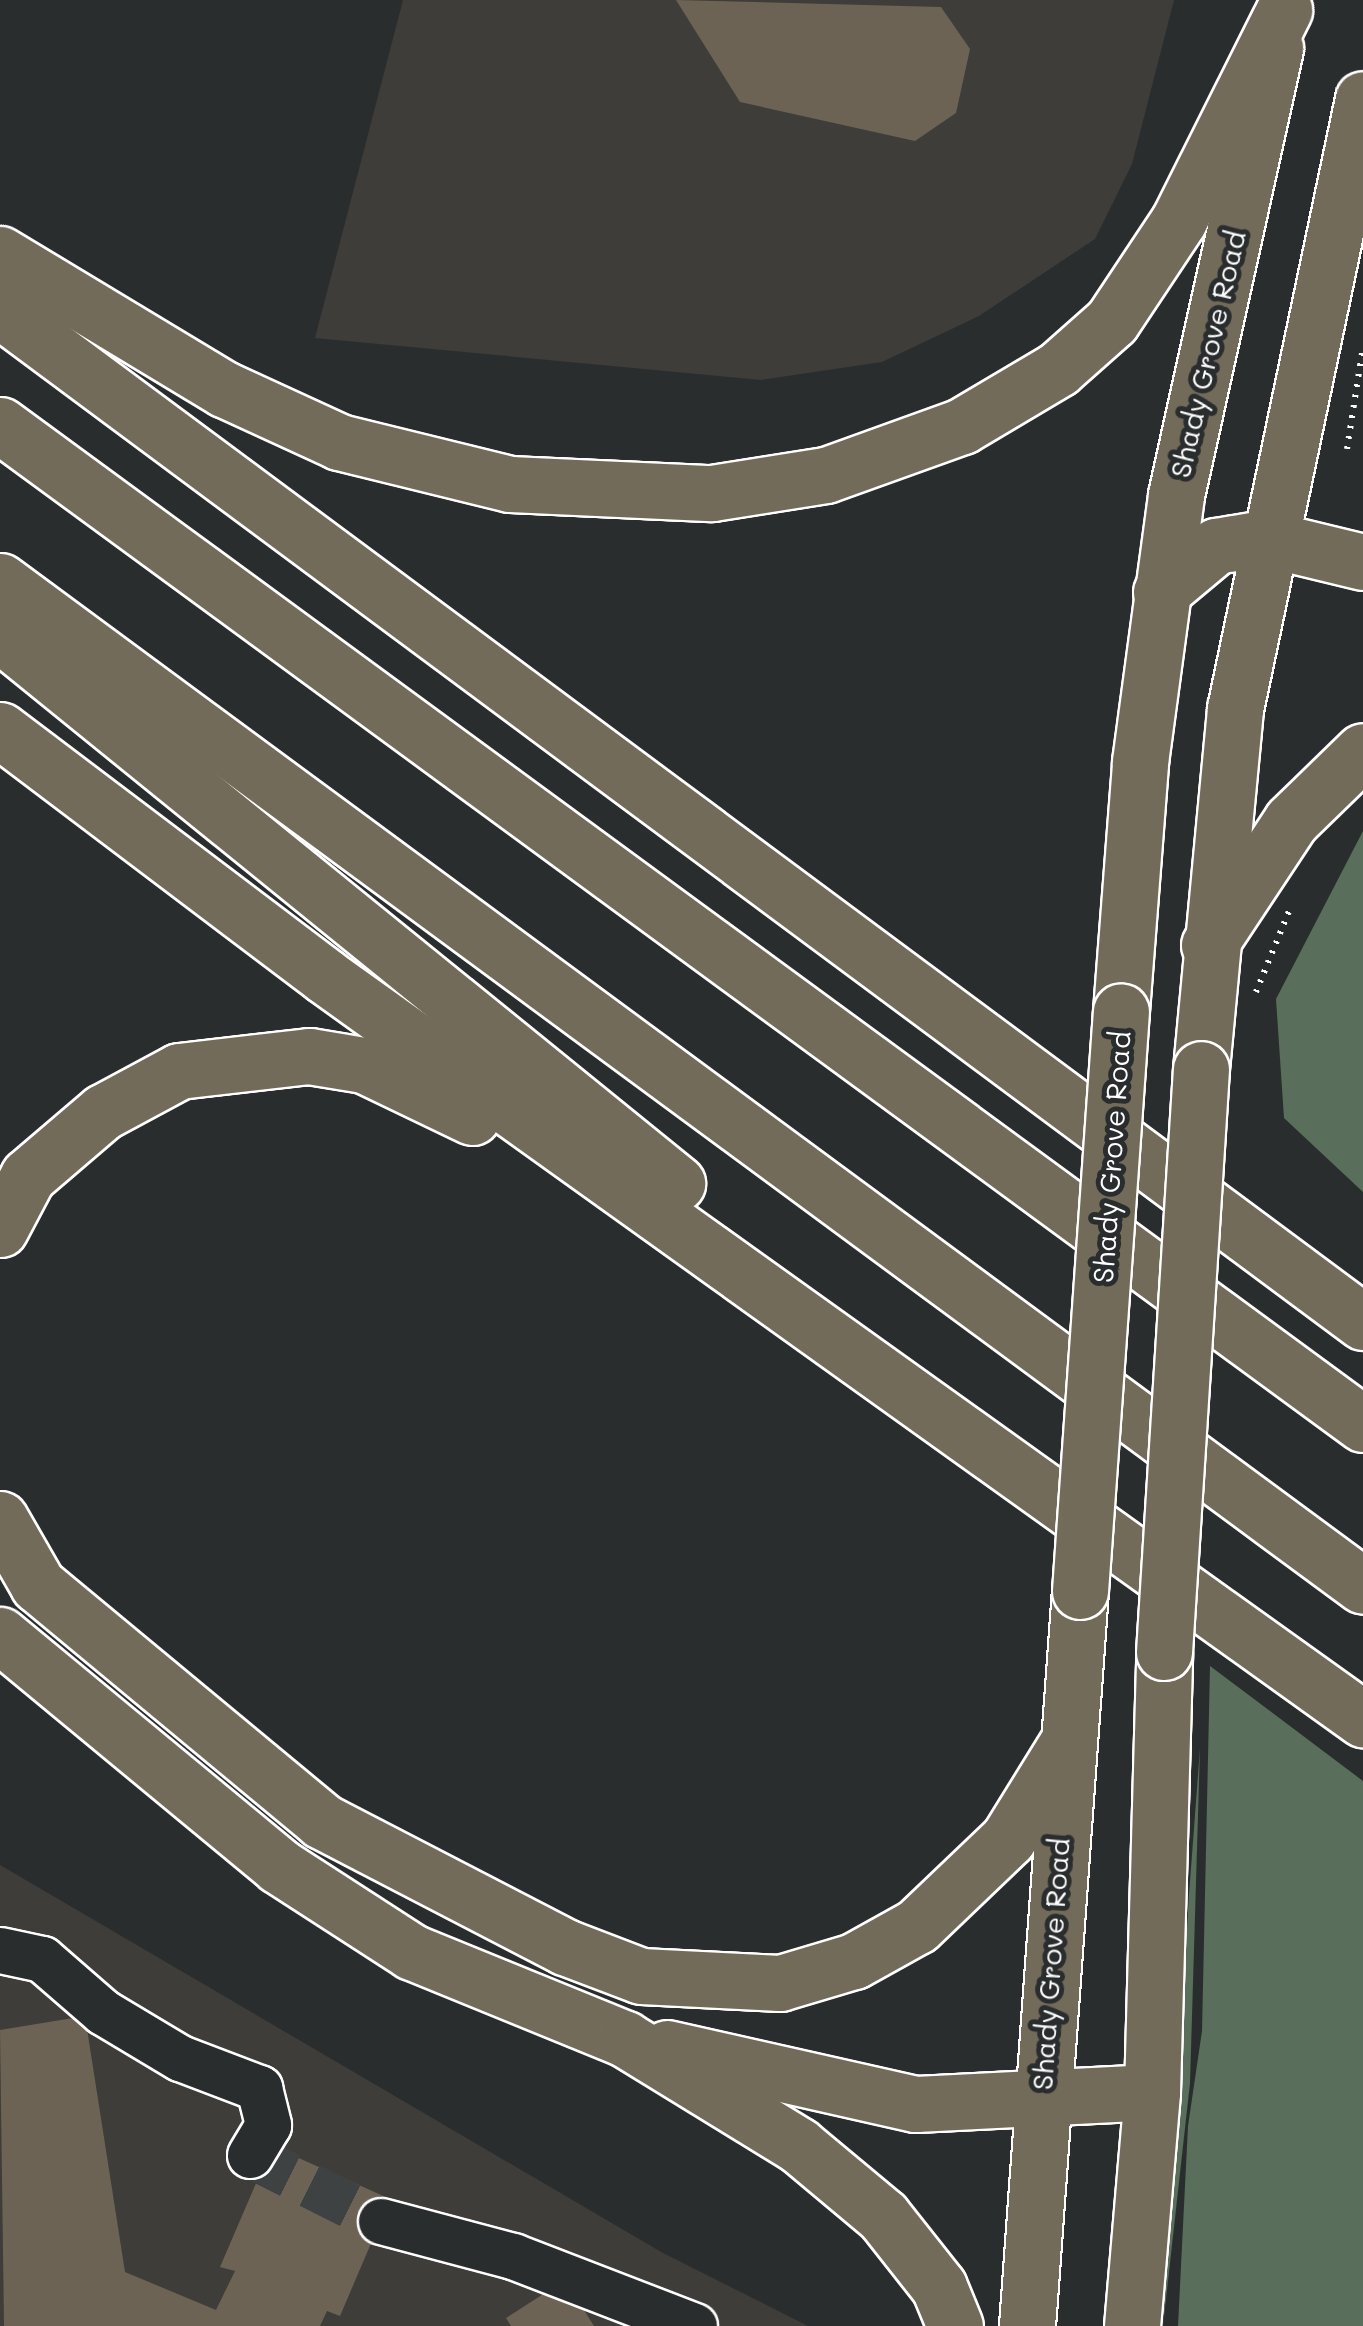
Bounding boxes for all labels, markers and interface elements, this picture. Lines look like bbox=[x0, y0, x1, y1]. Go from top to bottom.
street label: Shady Grove Road bbox=[1162, 227, 1252, 481]
street label: Shady Grove Road bbox=[1085, 1030, 1137, 1284]
street label: Shady Grove Road bbox=[1024, 1837, 1076, 2091]

